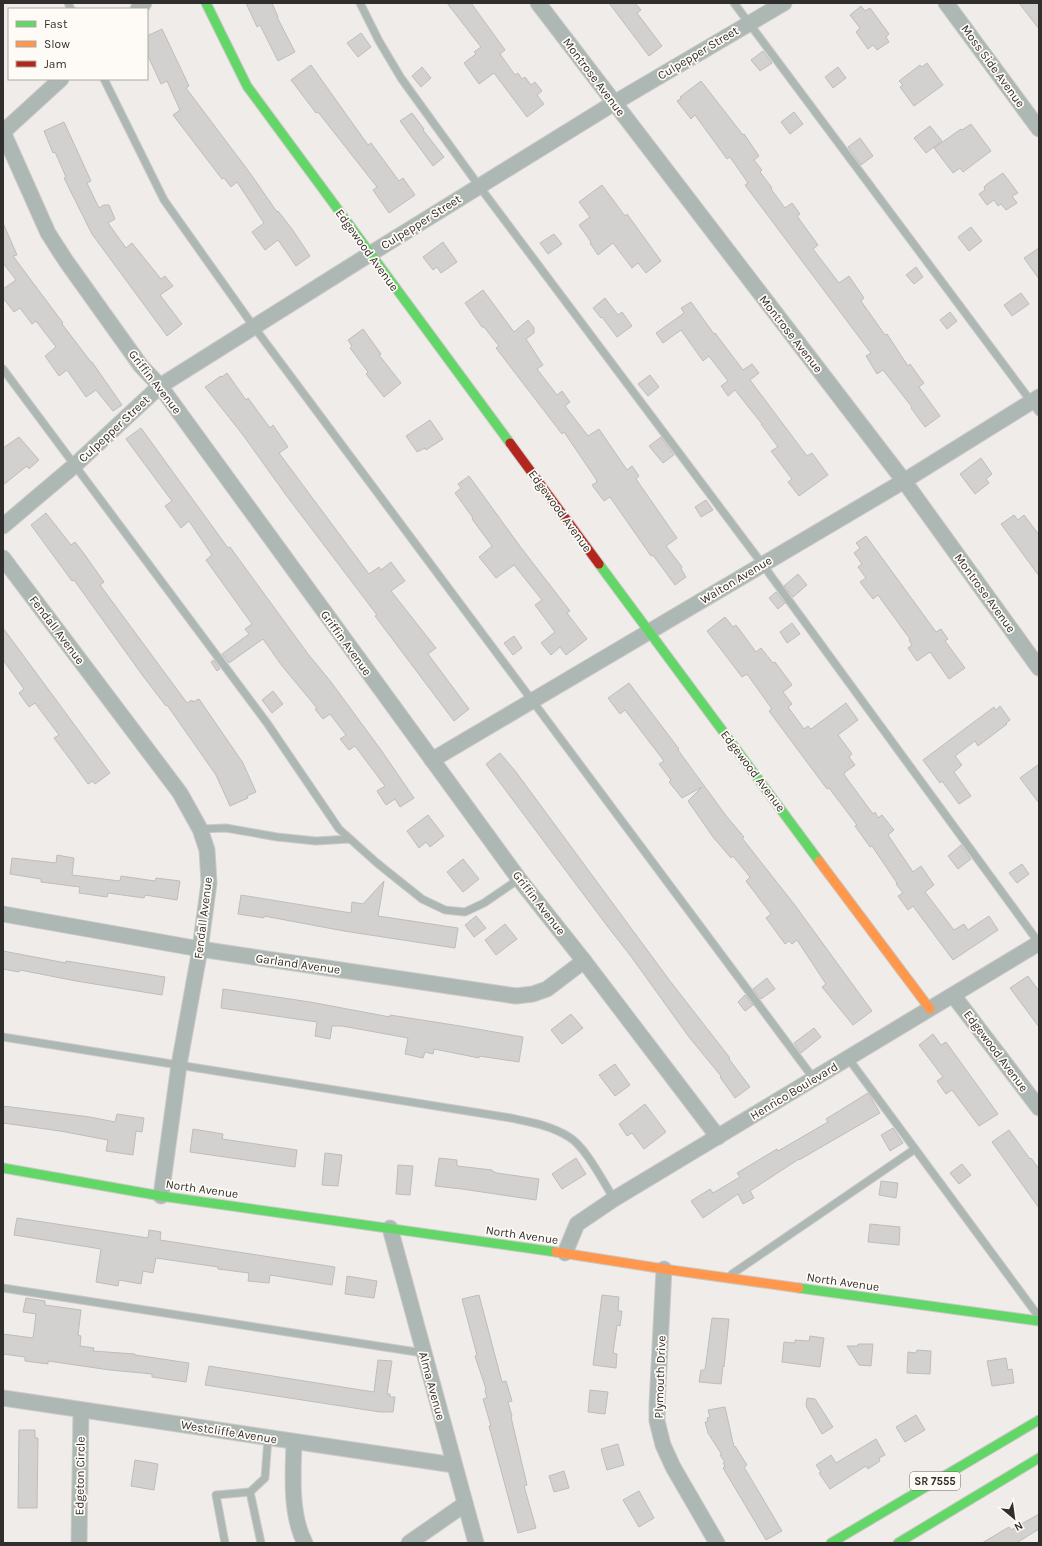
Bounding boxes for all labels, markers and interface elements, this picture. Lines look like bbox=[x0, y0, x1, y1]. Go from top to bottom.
legend bbox=[8, 8, 148, 80]
text: Fast bbox=[44, 17, 68, 31]
street label: Moss Side Avenue bbox=[958, 22, 1028, 110]
street label: Culpepper Street bbox=[655, 23, 741, 83]
street label: Montrose Avenue bbox=[560, 35, 628, 119]
text: Slow bbox=[44, 37, 70, 51]
text: Jam bbox=[44, 57, 67, 71]
street label: Culpepper Street bbox=[378, 192, 464, 252]
street label: Edgewood Avenue bbox=[333, 206, 401, 294]
street label: Montrose Avenue bbox=[756, 293, 826, 375]
street label: Griffin Avenue bbox=[126, 347, 184, 417]
street label: Culpepper Street bbox=[76, 392, 153, 465]
street label: Edgewood Avenue bbox=[526, 467, 594, 555]
street label: Montrose Avenue bbox=[952, 551, 1018, 635]
street label: Walton Avenue bbox=[698, 553, 774, 607]
street label: Fendall Avenue bbox=[27, 593, 87, 667]
street label: Griffin Avenue bbox=[318, 608, 374, 678]
street label: Edgewood Avenue bbox=[718, 728, 788, 814]
street label: Griffin Avenue bbox=[510, 868, 568, 938]
street label: Fendall Avenue bbox=[191, 876, 215, 960]
street label: Garland Avenue bbox=[255, 951, 341, 977]
street label: Edgewood Avenue bbox=[961, 1008, 1031, 1094]
street label: Henrico Boulevard bbox=[748, 1059, 840, 1123]
street label: North Avenue bbox=[165, 1177, 239, 1201]
street label: North Avenue bbox=[485, 1223, 559, 1247]
street label: North Avenue bbox=[806, 1270, 880, 1294]
street label: Plymouth Drive bbox=[652, 1335, 668, 1419]
street label: Alma Avenue bbox=[416, 1350, 448, 1422]
street label: Westcliffe Avenue bbox=[180, 1417, 278, 1447]
street label: Edgeton Circle bbox=[72, 1436, 88, 1516]
road number: SR 7555 bbox=[910, 1472, 960, 1490]
north arrow bbox=[994, 1498, 1034, 1538]
text: N bbox=[1012, 1519, 1025, 1534]

